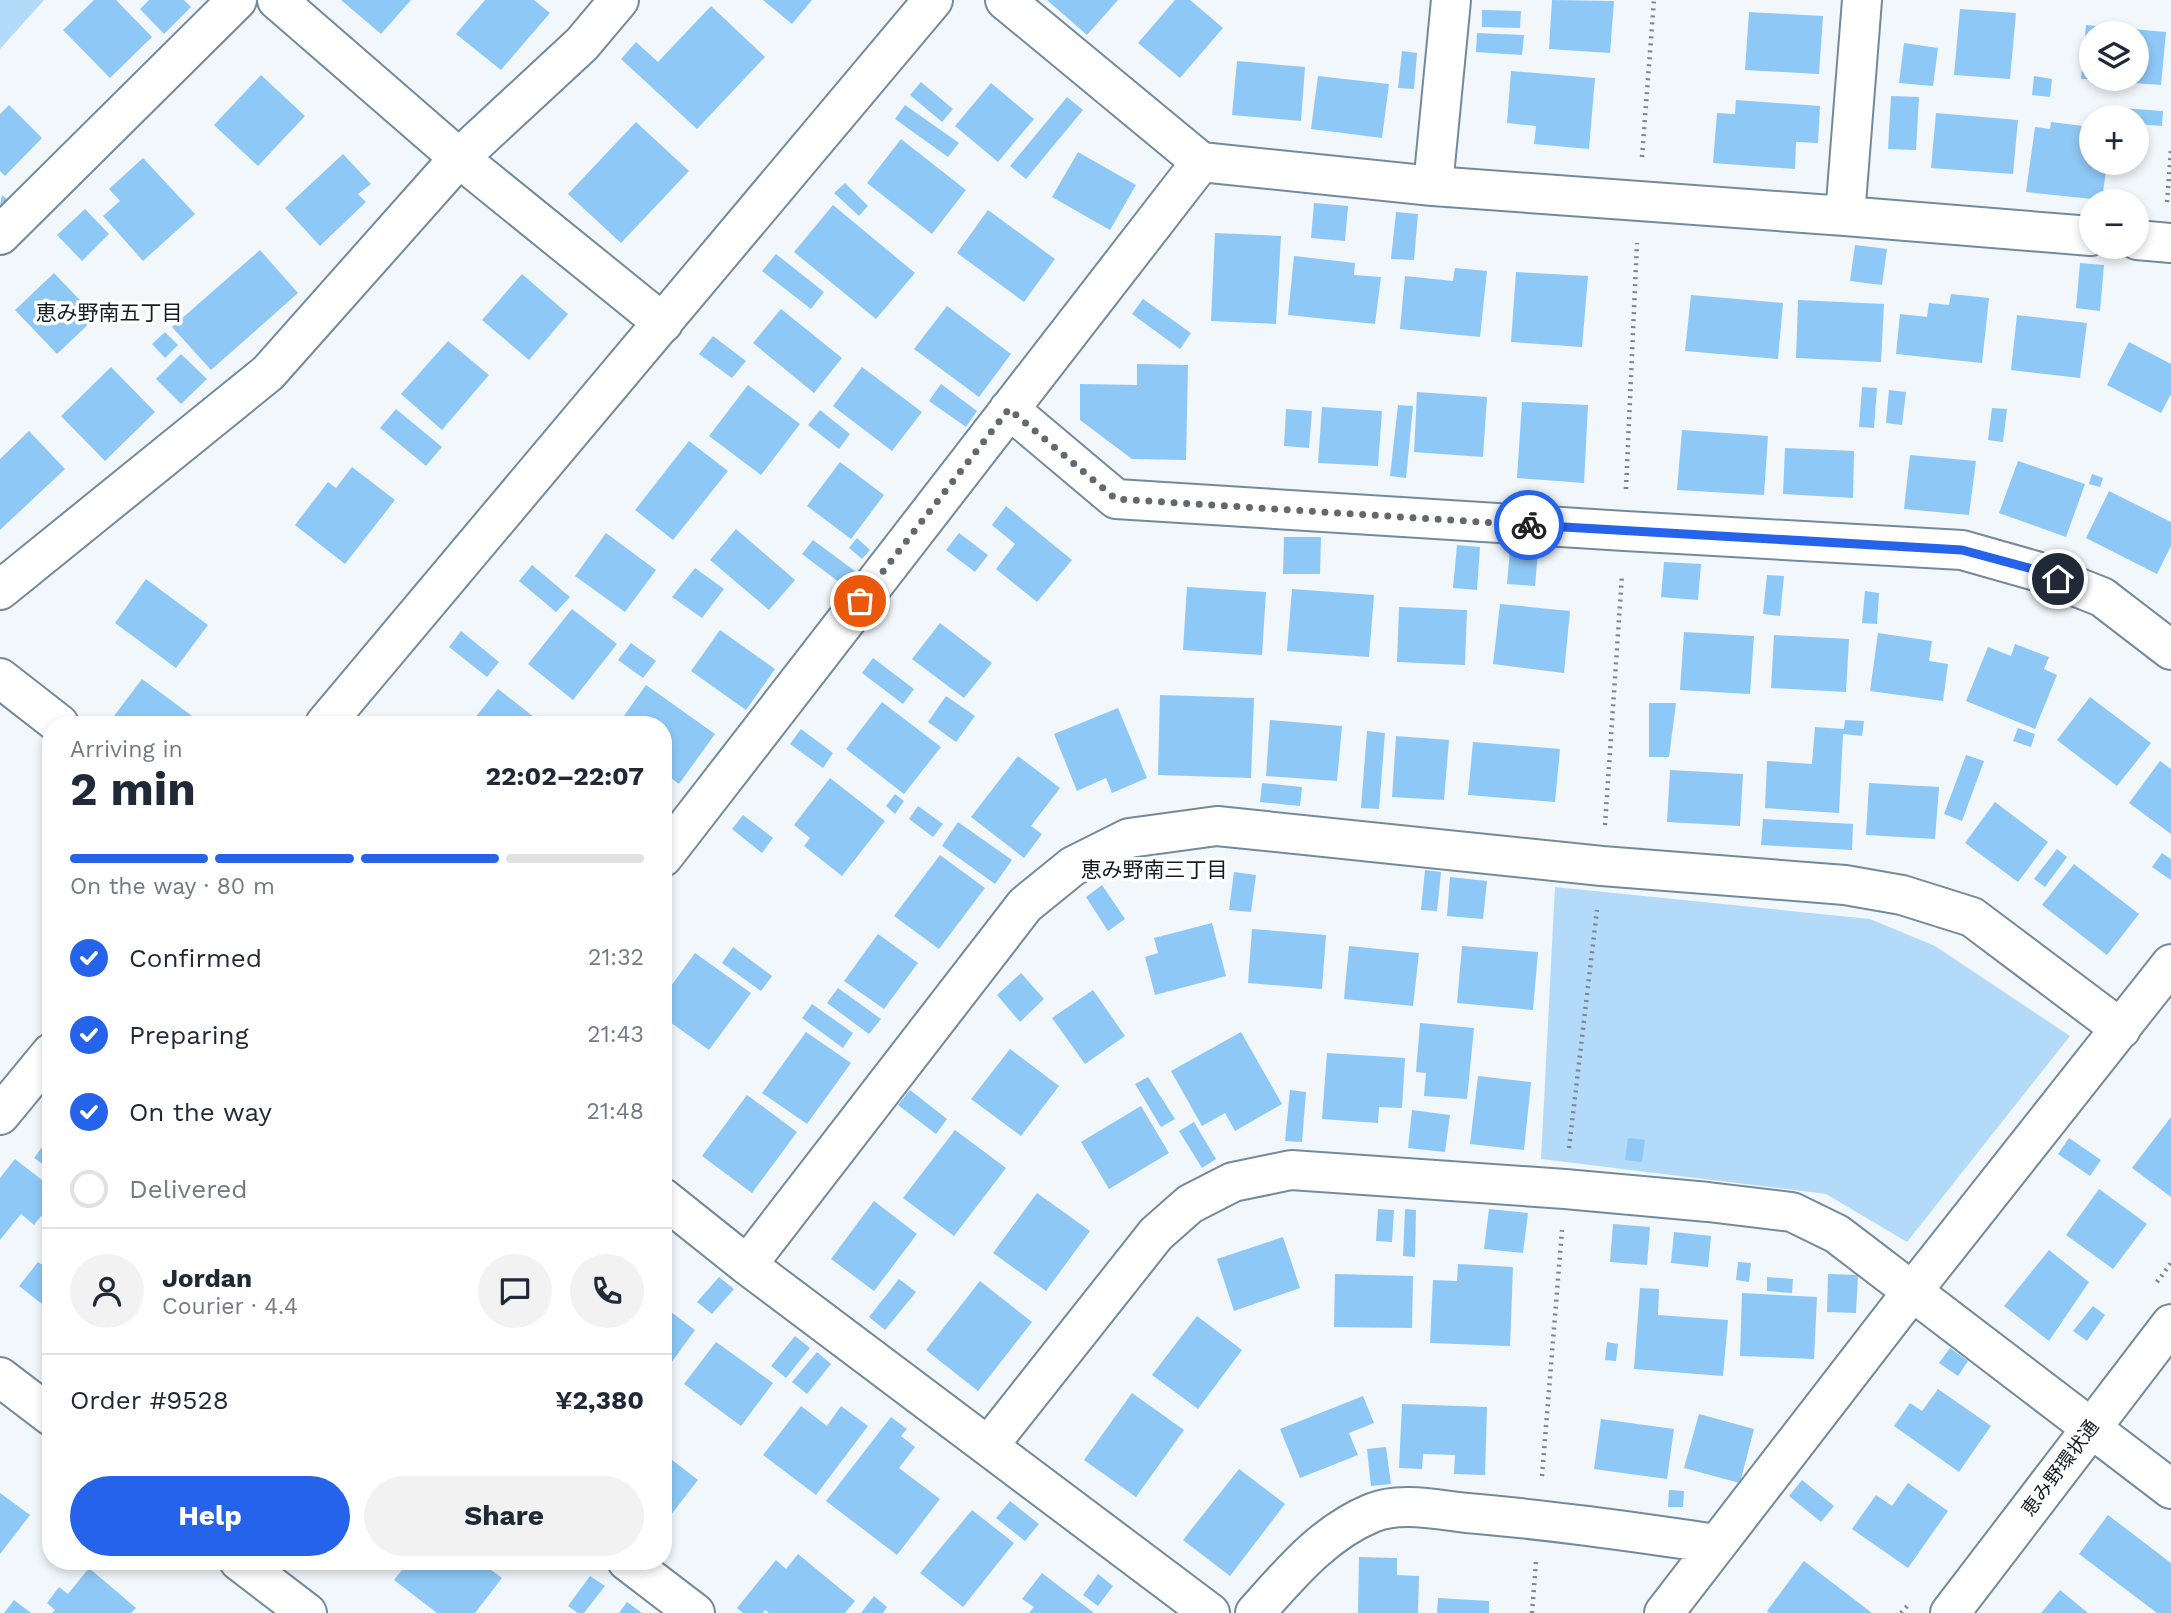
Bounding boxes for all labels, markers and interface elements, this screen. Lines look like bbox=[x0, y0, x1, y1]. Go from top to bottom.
map controls bbox=[2079, 21, 2149, 259]
button: layers bbox=[2079, 21, 2149, 91]
button: + bbox=[2079, 105, 2149, 175]
button: − bbox=[2079, 189, 2149, 259]
district label: 恵み野南五丁目 bbox=[36, 300, 183, 325]
courier bbox=[1494, 490, 1564, 560]
icon: bike bbox=[1510, 506, 1548, 544]
pin bbox=[2028, 549, 2088, 609]
icon: home bbox=[2039, 560, 2077, 598]
pin bbox=[830, 571, 890, 631]
icon: bag bbox=[841, 582, 879, 620]
text: Arriving in bbox=[70, 736, 183, 763]
text: 22:02–22:07 bbox=[486, 761, 644, 791]
text: 2 min bbox=[70, 762, 196, 816]
district label: 恵み野南三丁目 bbox=[1081, 857, 1228, 882]
text: On the way · 80 m bbox=[70, 873, 275, 900]
icon: check bbox=[70, 939, 108, 977]
text: Confirmed bbox=[129, 943, 262, 973]
text: 21:32 bbox=[588, 944, 644, 971]
icon: check bbox=[70, 1016, 108, 1054]
text: Preparing bbox=[129, 1020, 249, 1050]
text: 21:43 bbox=[587, 1021, 644, 1048]
icon: check bbox=[70, 1093, 108, 1131]
text: On the way bbox=[129, 1097, 272, 1127]
text: 21:48 bbox=[587, 1098, 644, 1125]
text: Delivered bbox=[129, 1174, 248, 1204]
button: person bbox=[70, 1254, 144, 1328]
button: chat bbox=[478, 1254, 552, 1328]
button: phone bbox=[570, 1254, 644, 1328]
text: Jordan bbox=[162, 1263, 252, 1293]
text: Courier · 4.4 bbox=[162, 1293, 298, 1320]
text: Order #9528 bbox=[70, 1385, 229, 1415]
text: ¥2,380 bbox=[555, 1385, 644, 1415]
street label: 恵み野環状通 bbox=[2017, 1416, 2103, 1520]
button: Help bbox=[70, 1476, 350, 1556]
button: Share bbox=[364, 1476, 644, 1556]

